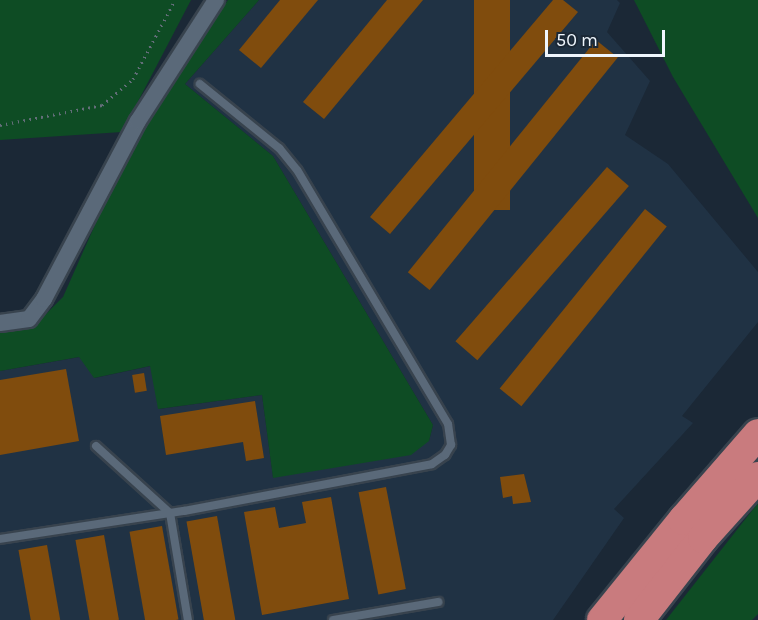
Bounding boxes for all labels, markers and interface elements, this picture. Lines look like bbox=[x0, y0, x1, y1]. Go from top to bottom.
scale bar bbox=[548, 18, 668, 56]
text: 50 m bbox=[556, 29, 598, 51]

